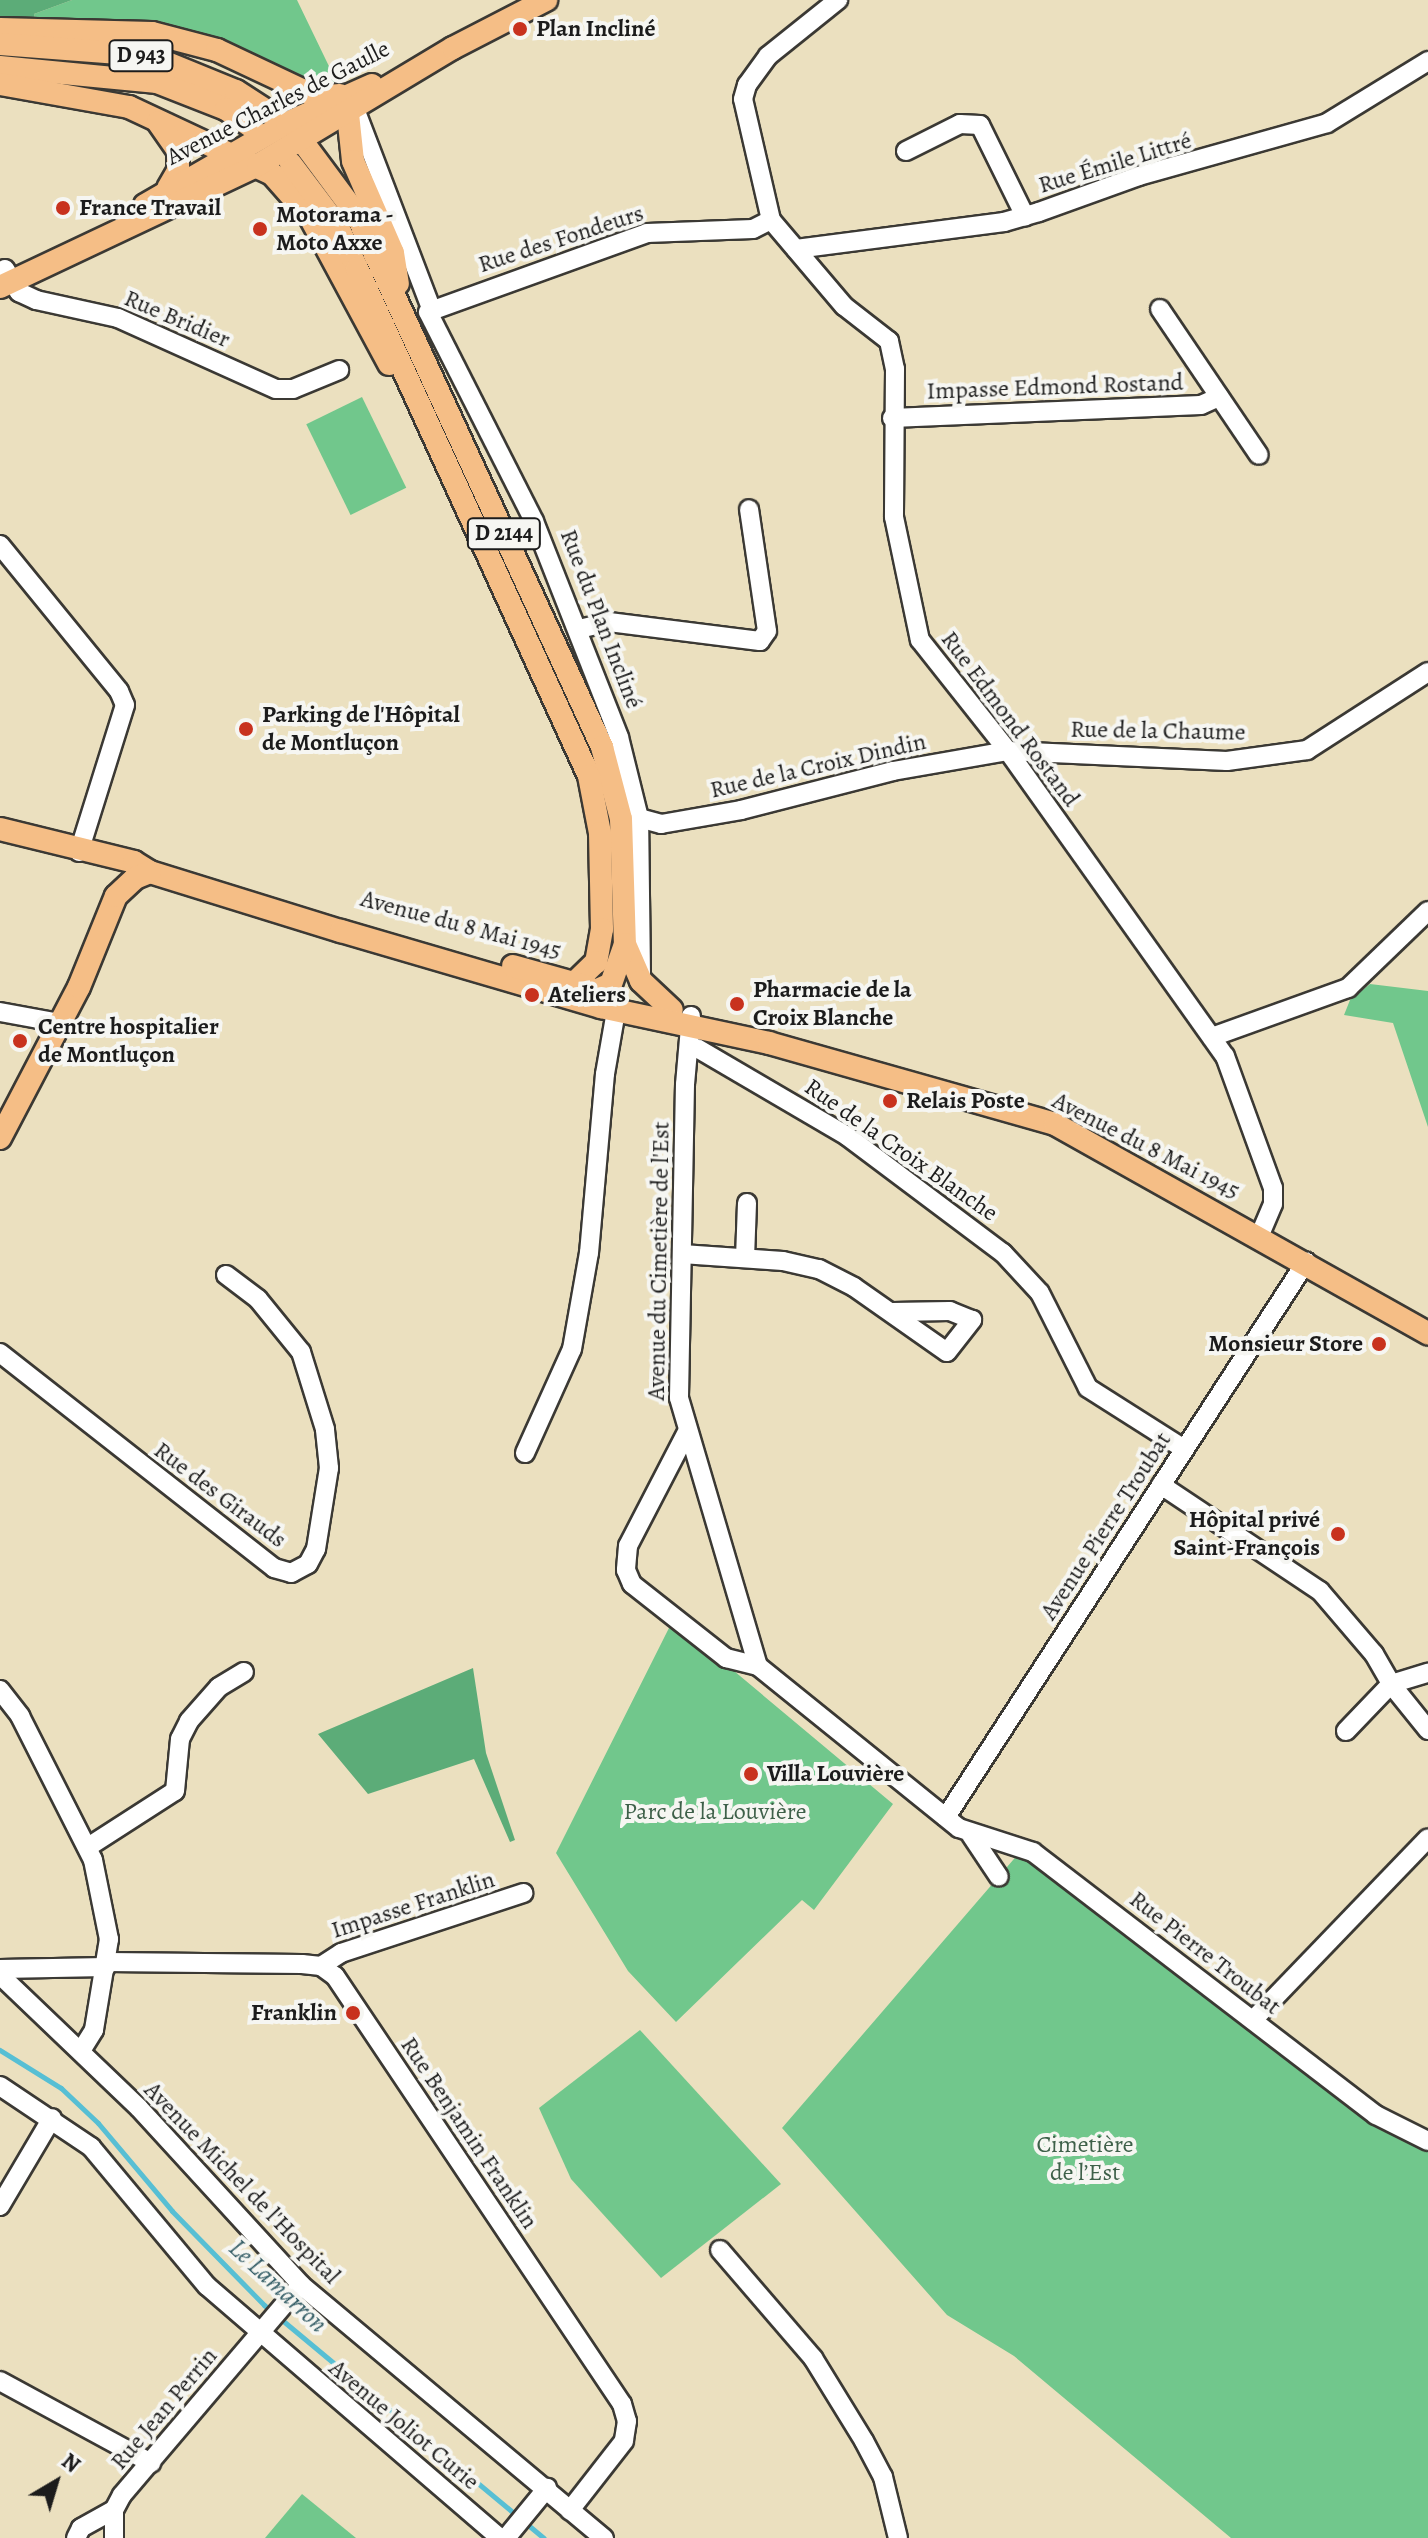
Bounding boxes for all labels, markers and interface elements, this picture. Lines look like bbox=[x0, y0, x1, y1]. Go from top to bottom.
place label: Plan Incliné bbox=[536, 15, 656, 43]
marker: Plan Incliné bbox=[511, 20, 529, 38]
street label: Avenue Charles de Gaulle bbox=[162, 34, 394, 172]
road number: D 943 bbox=[107, 38, 175, 74]
street label: Rue Émile Littré bbox=[1035, 126, 1195, 200]
place label: France Travail bbox=[79, 194, 221, 222]
marker: France Travail bbox=[54, 199, 72, 217]
street label: Rue des Fondeurs bbox=[475, 199, 647, 279]
place label: Motorama - Moto Axxe bbox=[276, 201, 394, 257]
marker: Motorama - Moto Axxe bbox=[251, 220, 269, 238]
street label: Rue Bridier bbox=[120, 284, 234, 354]
street label: Impasse Edmond Rostand bbox=[926, 368, 1184, 406]
road number: D 2144 bbox=[466, 516, 542, 552]
street label: Rue du Plan Incliné bbox=[554, 525, 648, 713]
street label: Rue Edmond Rostand bbox=[935, 626, 1085, 812]
place label: Parking de l'Hôpital de Montluçon bbox=[262, 701, 460, 757]
street label: Rue de la Chaume bbox=[1070, 715, 1246, 747]
marker: Parking de l'Hôpital de Montluçon bbox=[237, 720, 255, 738]
street label: Rue de la Croix Dindin bbox=[707, 727, 929, 805]
street label: Avenue du 8 Mai 1945 bbox=[358, 884, 564, 966]
place label: Pharmacie de la Croix Blanche bbox=[753, 976, 912, 1032]
place label: Ateliers bbox=[548, 981, 626, 1009]
marker: Ateliers bbox=[523, 986, 541, 1004]
marker: Pharmacie de la Croix Blanche bbox=[728, 995, 746, 1013]
place label: Centre hospitalier de Montluçon bbox=[38, 1013, 219, 1069]
marker: Centre hospitalier de Montluçon bbox=[9, 1030, 31, 1052]
street label: Rue de la Croix Blanche bbox=[799, 1072, 1003, 1228]
street label: Avenue du 8 Mai 1945 bbox=[1048, 1086, 1244, 1206]
place label: Relais Poste bbox=[906, 1087, 1025, 1115]
marker: Relais Poste bbox=[881, 1092, 899, 1110]
street label: Avenue du Cimetière de l'Est bbox=[642, 1121, 676, 1401]
place label: Monsieur Store bbox=[1208, 1330, 1363, 1358]
marker: Monsieur Store bbox=[1370, 1335, 1388, 1353]
street label: Avenue Pierre Troubat bbox=[1035, 1427, 1177, 1625]
street label: Rue des Girauds bbox=[148, 1436, 292, 1554]
place label: Hôpital privé Saint-François bbox=[1173, 1506, 1320, 1562]
marker: Hôpital privé Saint-François bbox=[1327, 1523, 1349, 1545]
place label: Villa Louvière bbox=[767, 1760, 904, 1788]
marker: Villa Louvière bbox=[742, 1765, 760, 1783]
park label: Parc de la Louvière bbox=[624, 1798, 806, 1826]
street label: Impasse Franklin bbox=[328, 1865, 498, 1945]
street label: Rue Pierre Troubat bbox=[1124, 1885, 1286, 2021]
place label: Franklin bbox=[251, 1999, 337, 2027]
marker: Franklin bbox=[344, 2004, 362, 2022]
street label: Rue Benjamin Franklin bbox=[394, 2032, 544, 2234]
street label: Avenue Michel de l'Hospital bbox=[138, 2076, 346, 2290]
park label: Cimetière de l’Est bbox=[1036, 2131, 1134, 2187]
water label: Le Lamarron bbox=[222, 2233, 334, 2339]
street label: Rue Jean Perrin bbox=[105, 2342, 223, 2476]
street label: Avenue Joliot Curie bbox=[323, 2354, 485, 2496]
north arrow bbox=[16, 2442, 96, 2522]
text: N bbox=[55, 2446, 86, 2480]

